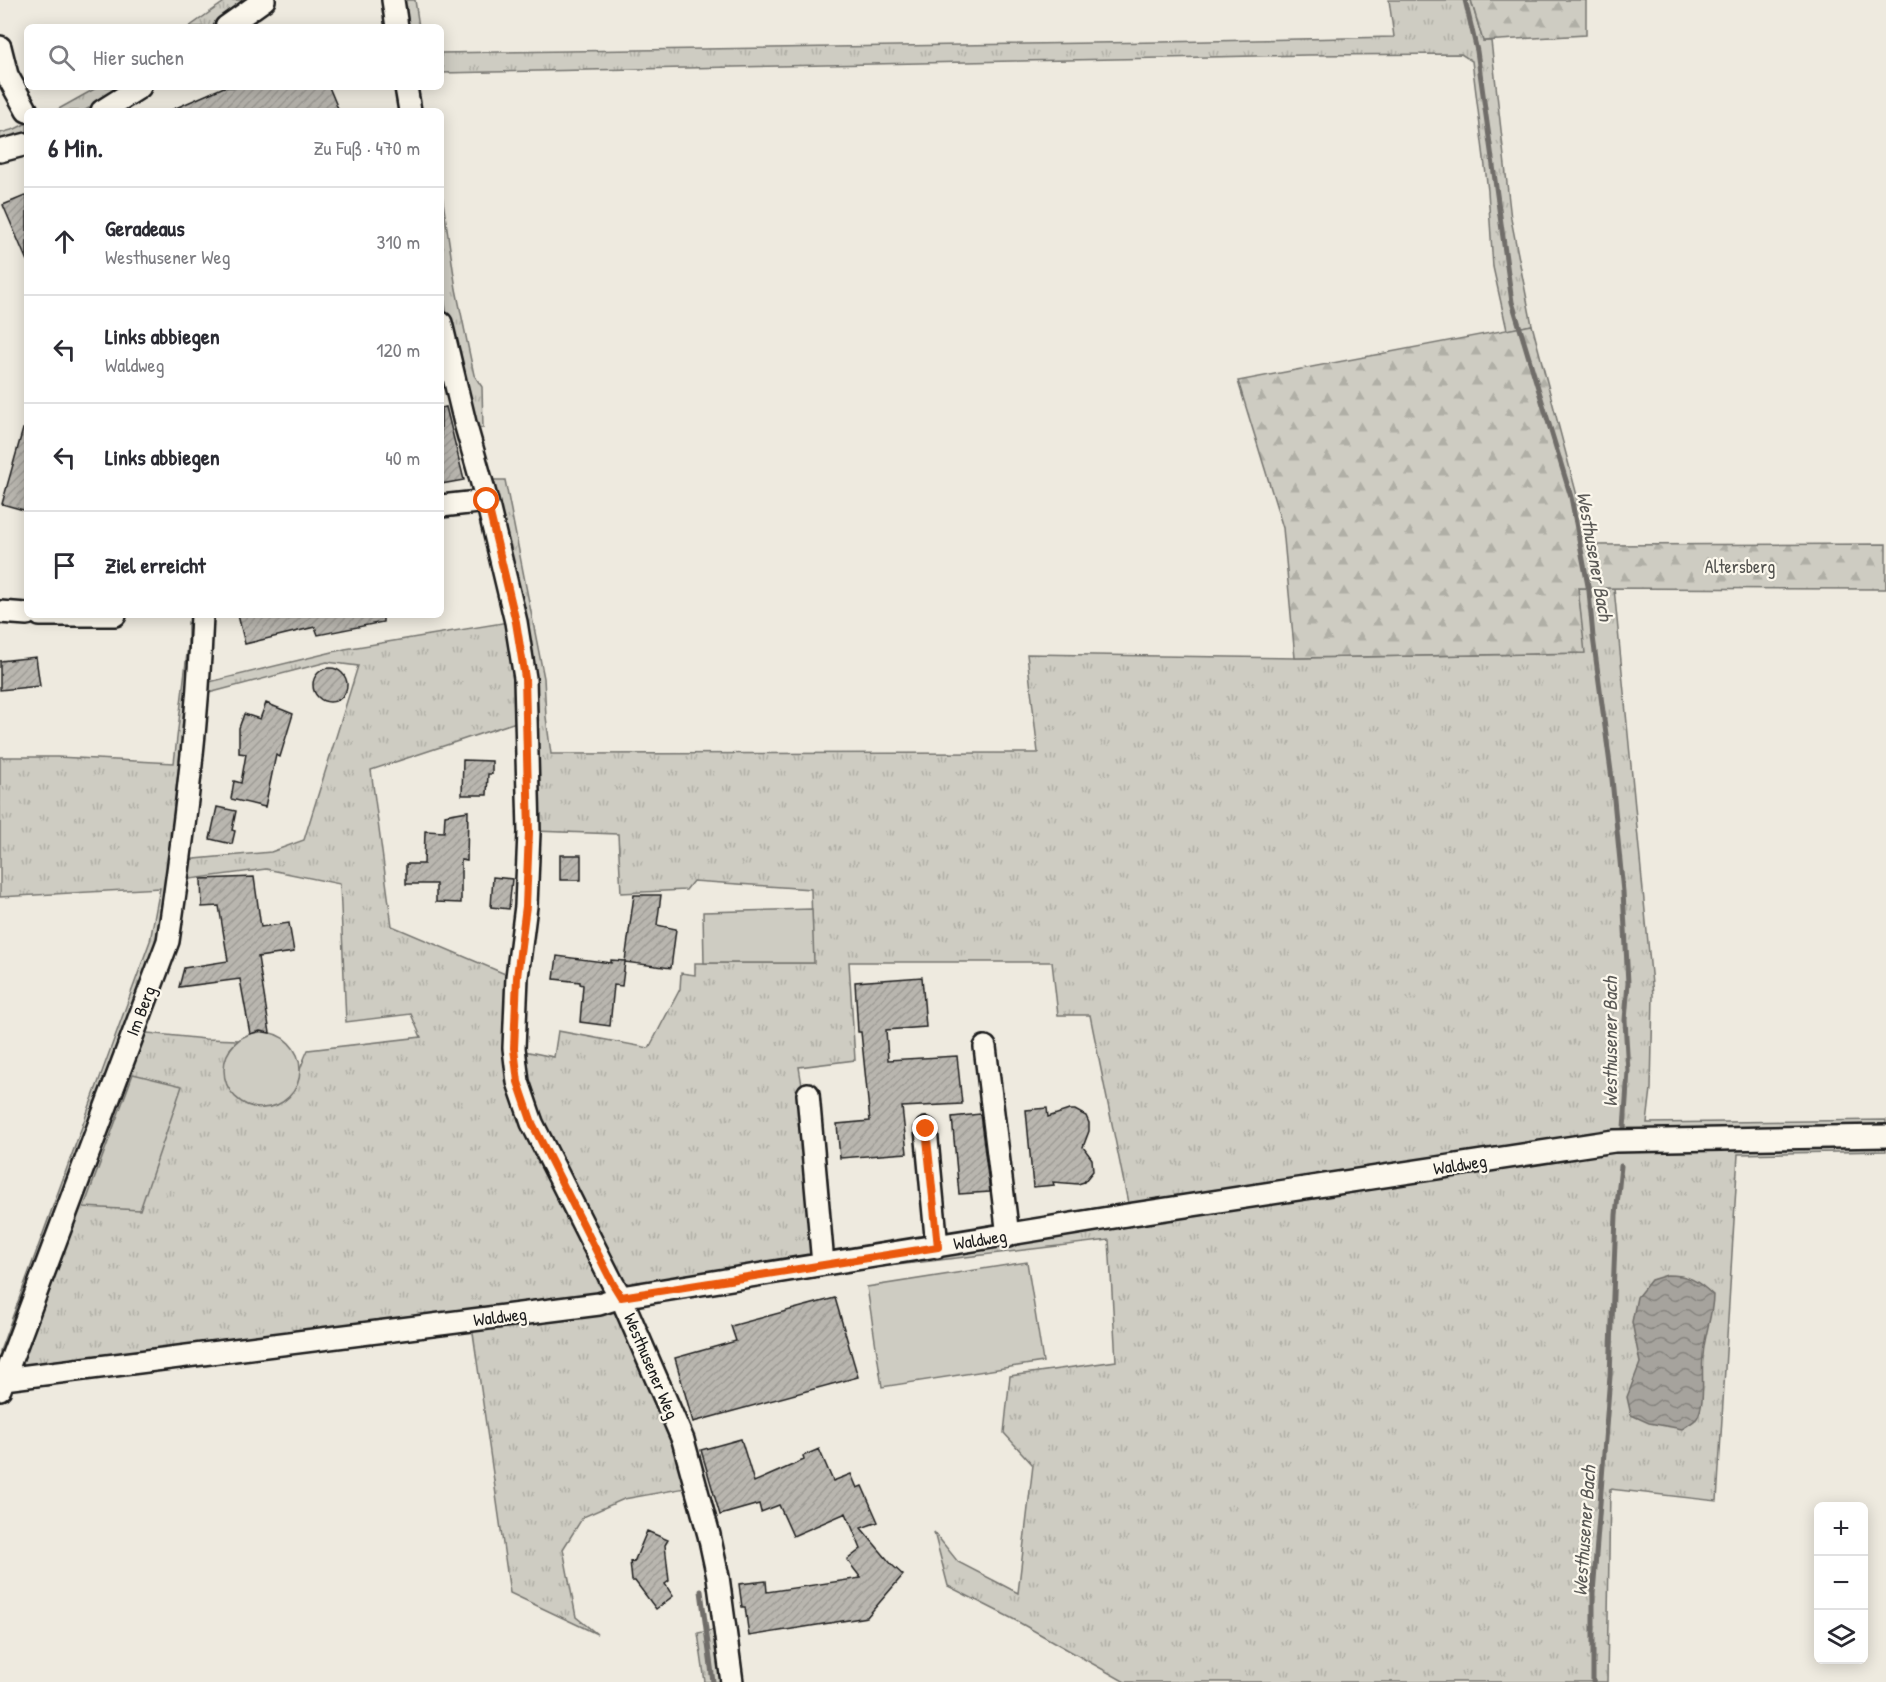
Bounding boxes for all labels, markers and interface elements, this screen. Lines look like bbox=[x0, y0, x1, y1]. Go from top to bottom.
search box bbox=[24, 24, 444, 90]
icon: search bbox=[45, 41, 78, 74]
text: Hier suchen bbox=[93, 42, 184, 72]
text: 6 Min. bbox=[48, 130, 103, 165]
text: Zu Fuß · 470 m bbox=[313, 134, 420, 161]
text: Geradeaus bbox=[105, 213, 185, 243]
icon: ahead bbox=[48, 225, 81, 258]
text: 310 m bbox=[377, 228, 420, 255]
text: Westhusener Weg bbox=[105, 243, 230, 270]
text: Links abbiegen bbox=[105, 321, 220, 351]
icon: left bbox=[48, 333, 81, 366]
text: 120 m bbox=[376, 336, 420, 363]
text: Waldweg bbox=[105, 351, 164, 378]
icon: left bbox=[48, 441, 81, 474]
text: Links abbiegen bbox=[105, 442, 220, 472]
text: 40 m bbox=[385, 444, 420, 471]
route start bbox=[473, 487, 499, 513]
water label: Westhusener Bach bbox=[1571, 489, 1620, 624]
icon: arrive bbox=[48, 549, 81, 582]
text: Ziel erreicht bbox=[105, 550, 205, 580]
park label: Altersberg bbox=[1705, 554, 1775, 579]
water label: Westhusener Bach bbox=[1596, 975, 1623, 1107]
street label: Im Berg bbox=[120, 982, 161, 1040]
route end bbox=[912, 1115, 938, 1141]
street label: Waldweg bbox=[1432, 1148, 1488, 1181]
street label: Waldweg bbox=[952, 1223, 1008, 1256]
street label: Waldweg bbox=[472, 1301, 528, 1332]
street label: Westhusener Weg bbox=[618, 1309, 685, 1423]
water label: Westhusener Bach bbox=[1565, 1463, 1602, 1597]
map controls bbox=[1814, 1502, 1868, 1664]
button: + bbox=[1814, 1502, 1868, 1556]
button: − bbox=[1814, 1556, 1868, 1610]
button: layers bbox=[1814, 1610, 1868, 1664]

